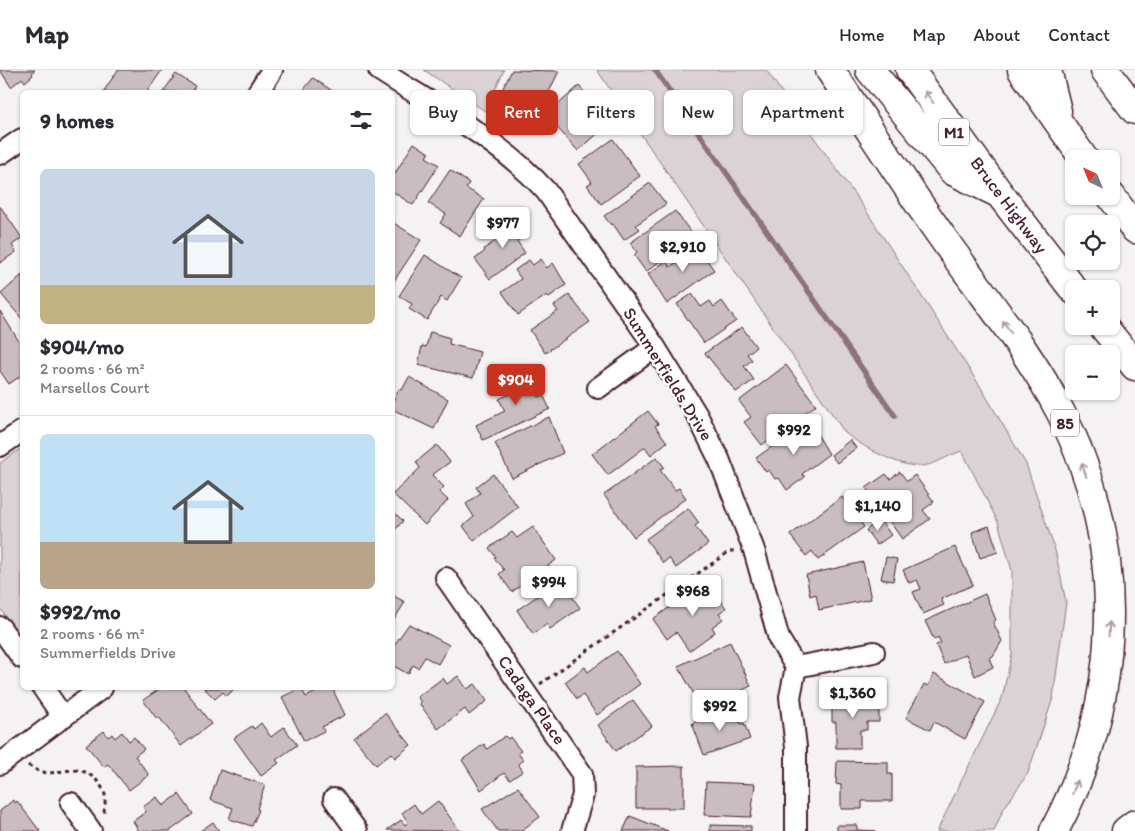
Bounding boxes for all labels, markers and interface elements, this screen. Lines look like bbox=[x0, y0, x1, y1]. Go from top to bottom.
text: Map bbox=[25, 20, 69, 49]
text: Home bbox=[839, 24, 885, 46]
text: Map bbox=[913, 24, 946, 46]
text: About bbox=[974, 24, 1020, 46]
text: Contact bbox=[1048, 24, 1110, 46]
chip: Buy bbox=[410, 90, 476, 135]
chip: Rent bbox=[486, 90, 558, 135]
chip: Filters bbox=[568, 90, 654, 135]
chip: New bbox=[664, 90, 733, 135]
chip: Apartment bbox=[743, 90, 863, 135]
one-way arrow bbox=[923, 91, 934, 104]
icon: filters bbox=[347, 106, 375, 134]
text: 9 homes bbox=[40, 108, 114, 133]
road number: M1 bbox=[939, 118, 969, 146]
north arrow bbox=[1065, 150, 1120, 205]
map controls bbox=[1065, 150, 1120, 400]
street label: Bruce Highway bbox=[965, 152, 1053, 258]
icon: home bbox=[163, 201, 253, 291]
pin: $977 bbox=[473, 206, 533, 249]
text: $977 bbox=[487, 213, 519, 232]
button: locate bbox=[1065, 215, 1120, 270]
pin: $2,910 bbox=[642, 230, 724, 273]
text: $2,910 bbox=[660, 237, 706, 256]
button: + bbox=[1065, 280, 1120, 335]
street label: Summerfields Drive bbox=[618, 303, 718, 445]
one-way arrow bbox=[1002, 321, 1012, 335]
text: $904/mo bbox=[40, 334, 124, 359]
button: − bbox=[1065, 345, 1120, 400]
text: 2 rooms · 66 m² bbox=[40, 359, 145, 378]
pin: $904 bbox=[486, 364, 546, 406]
text: $904 bbox=[498, 370, 534, 389]
text: Marsellos Court bbox=[40, 378, 149, 397]
road number: 85 bbox=[1051, 409, 1079, 436]
pin: $992 bbox=[764, 414, 824, 456]
text: $992 bbox=[777, 420, 811, 439]
one-way arrow bbox=[1079, 462, 1088, 478]
icon: home bbox=[163, 467, 253, 557]
pin: $1,140 bbox=[837, 490, 919, 532]
text: $1,140 bbox=[855, 496, 901, 515]
pin: $994 bbox=[519, 566, 579, 608]
text: $994 bbox=[532, 572, 566, 591]
pin: $968 bbox=[663, 574, 723, 617]
text: $968 bbox=[676, 581, 710, 600]
text: $992/mo bbox=[40, 599, 121, 624]
one-way arrow bbox=[1104, 622, 1113, 638]
text: 2 rooms · 66 m² bbox=[40, 624, 145, 643]
text: Summerfields Drive bbox=[40, 643, 176, 662]
street label: Cadaga Place bbox=[493, 651, 571, 749]
pin: $1,360 bbox=[812, 676, 894, 719]
text: $1,360 bbox=[830, 683, 876, 702]
pin: $992 bbox=[690, 690, 750, 732]
text: $992 bbox=[703, 696, 737, 715]
one-way arrow bbox=[1071, 780, 1081, 795]

